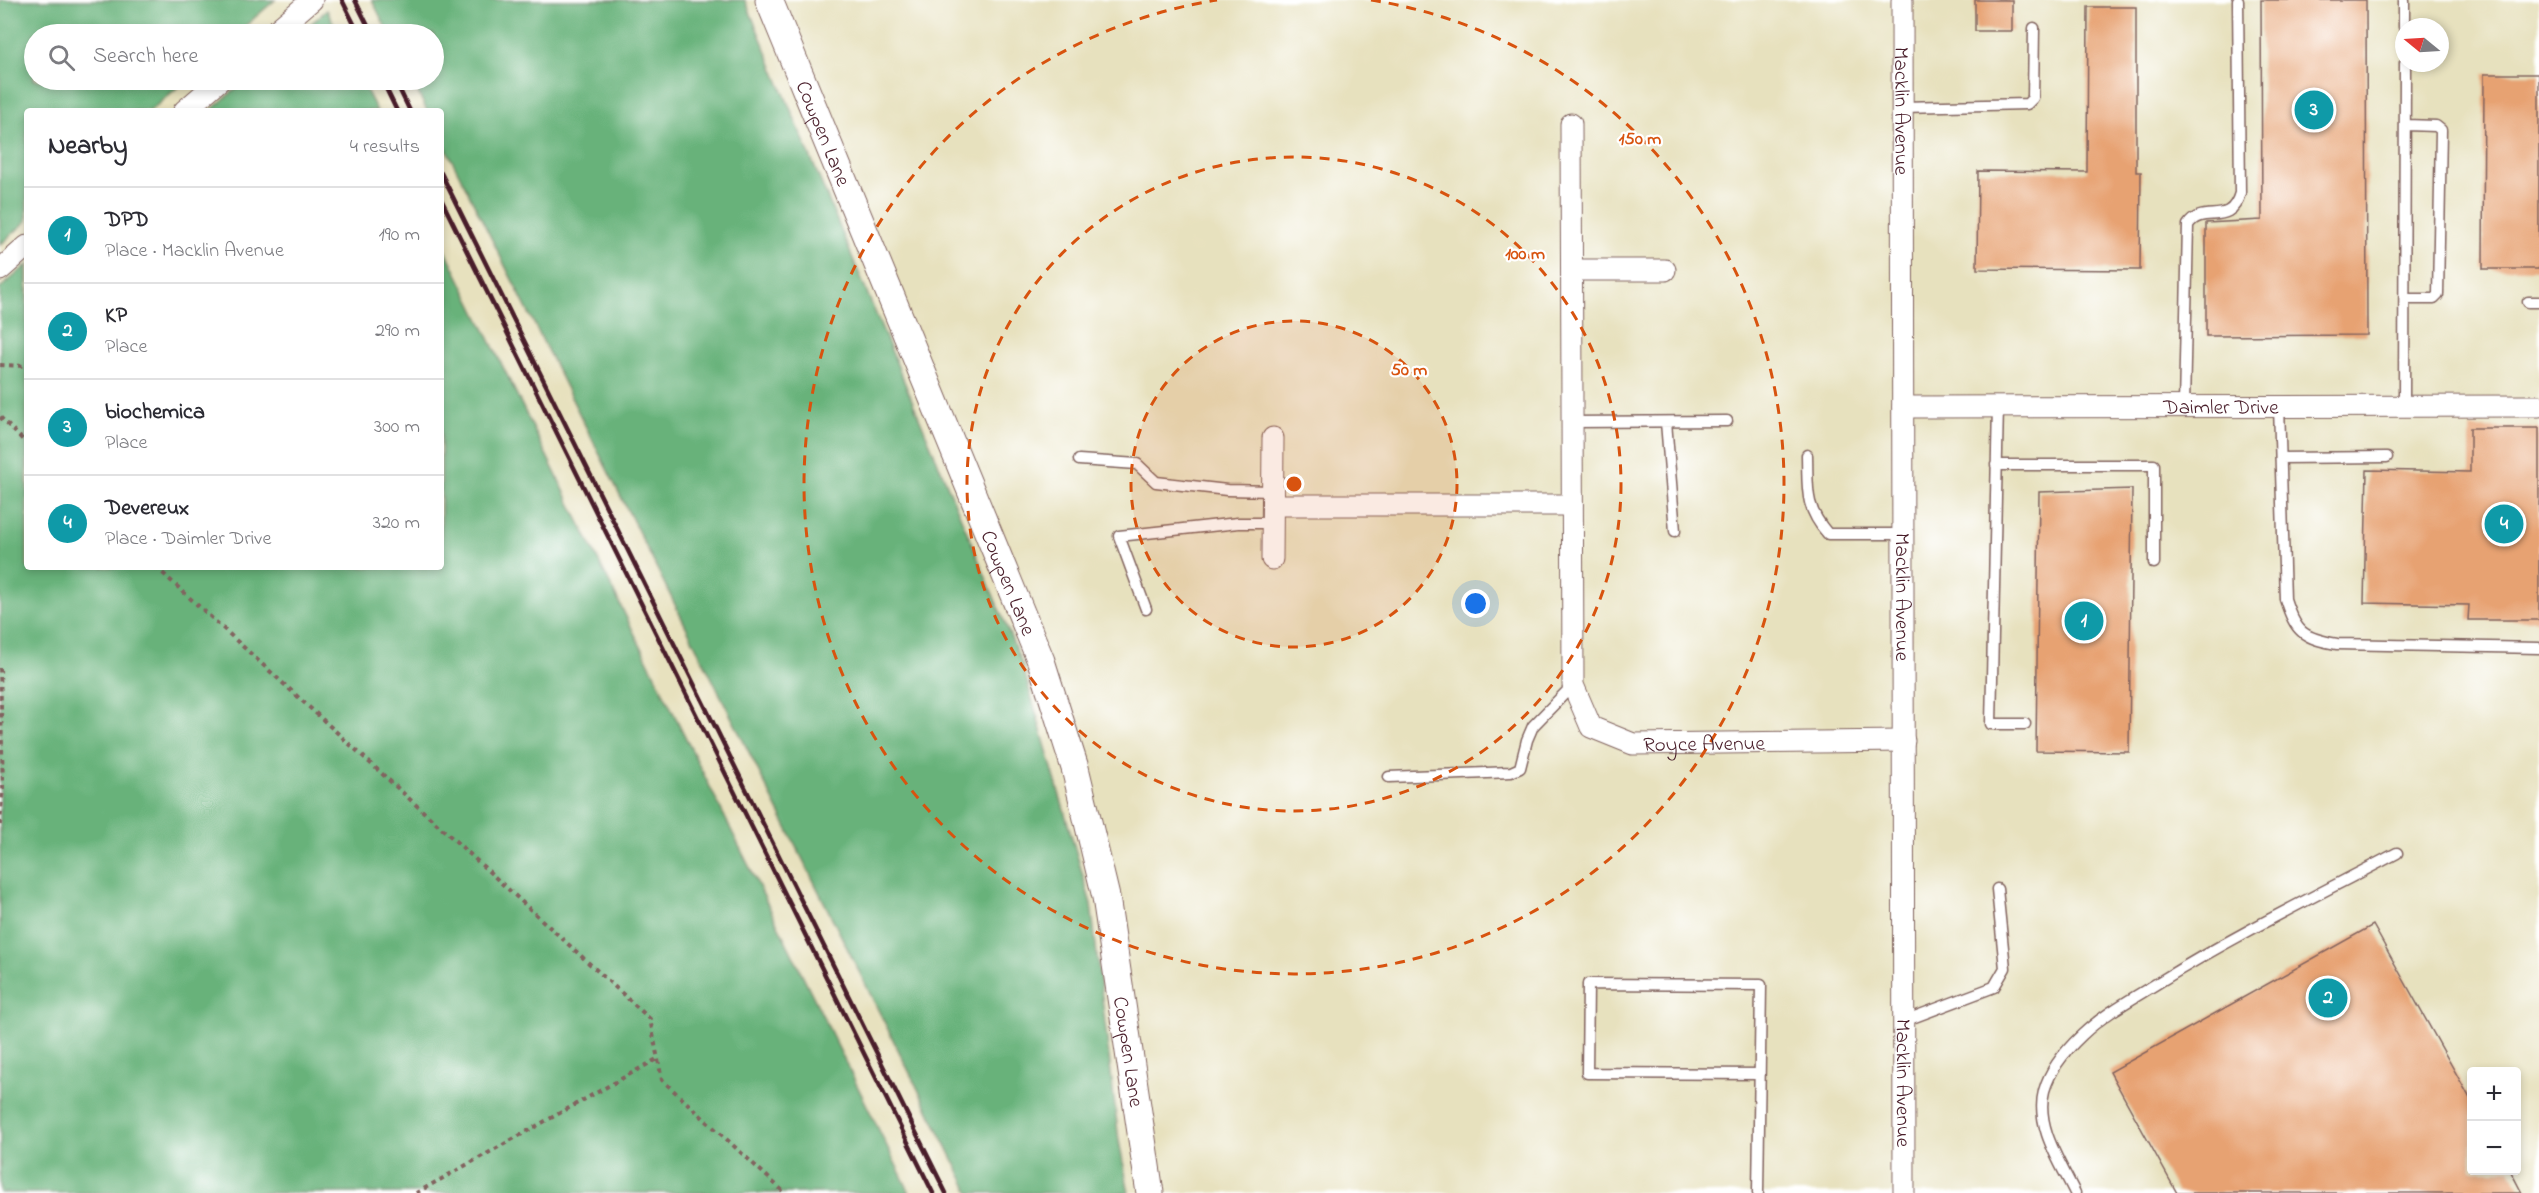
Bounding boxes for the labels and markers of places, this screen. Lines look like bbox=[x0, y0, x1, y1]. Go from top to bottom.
pin: 3 bbox=[2294, 88, 2334, 132]
centre of rings bbox=[1284, 474, 1304, 494]
pin: 4 bbox=[2484, 502, 2524, 546]
pin: 1 bbox=[2064, 598, 2104, 644]
pin: 2 bbox=[2308, 976, 2348, 1020]

